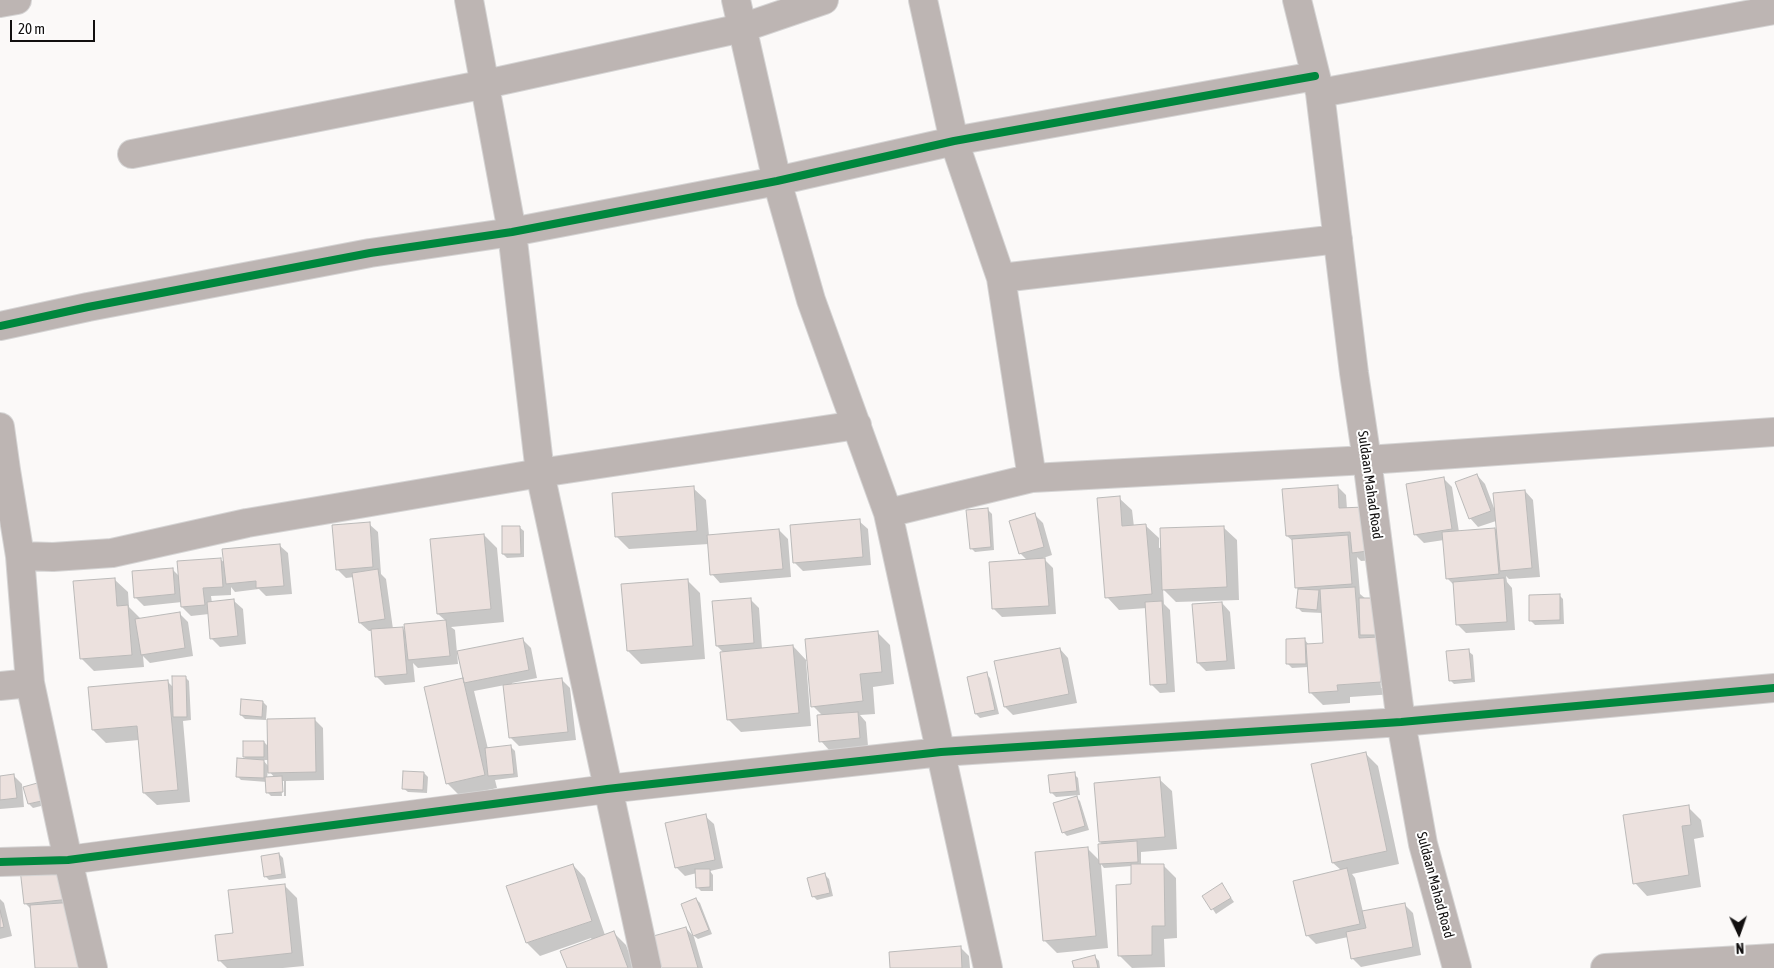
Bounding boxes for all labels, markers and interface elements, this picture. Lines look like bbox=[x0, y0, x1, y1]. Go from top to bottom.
scale bar bbox=[12, 10, 98, 42]
text: 20 m bbox=[18, 20, 45, 37]
street label: Suldaan Mahad Road bbox=[1354, 430, 1386, 540]
street label: Suldaan Mahad Road bbox=[1413, 830, 1457, 940]
north arrow bbox=[1714, 908, 1764, 958]
text: N bbox=[1735, 940, 1744, 956]

